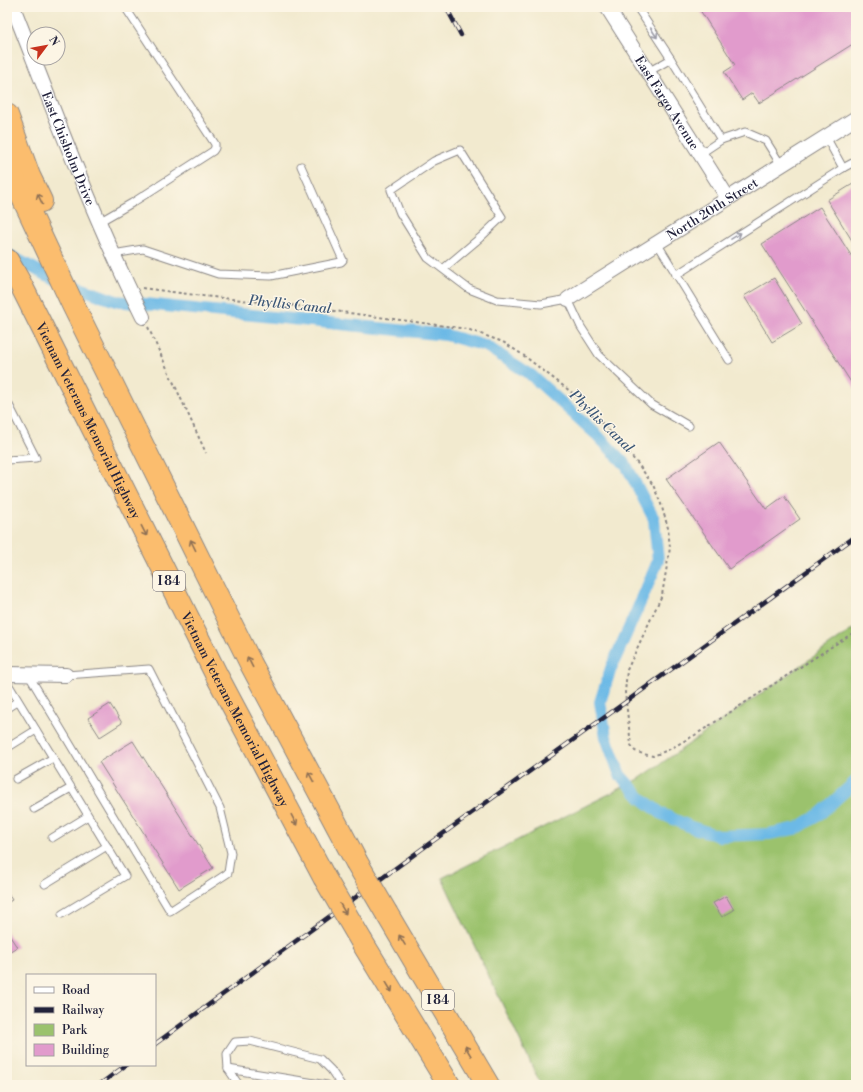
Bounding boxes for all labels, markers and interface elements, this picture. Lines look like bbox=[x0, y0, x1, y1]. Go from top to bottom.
north arrow bbox=[26, 26, 66, 66]
one-way arrow bbox=[650, 27, 658, 38]
text: N bbox=[45, 34, 62, 49]
street label: East Fargo Avenue bbox=[631, 53, 703, 153]
street label: East Chisholm Drive bbox=[38, 89, 98, 209]
street label: North 20th Street bbox=[664, 175, 761, 244]
one-way arrow bbox=[36, 193, 43, 205]
one-way arrow bbox=[730, 232, 742, 240]
water label: Phyllis Canal bbox=[247, 292, 333, 318]
street label: Vietnam Veterans Memorial Highway bbox=[32, 319, 144, 522]
water label: Phyllis Canal bbox=[564, 386, 638, 457]
one-way arrow bbox=[141, 524, 148, 536]
one-way arrow bbox=[189, 540, 196, 552]
road number: I 84 bbox=[153, 571, 185, 591]
street label: Vietnam Veterans Memorial Highway bbox=[177, 609, 292, 810]
one-way arrow bbox=[246, 656, 254, 668]
one-way arrow bbox=[307, 771, 314, 783]
one-way arrow bbox=[291, 814, 298, 826]
one-way arrow bbox=[340, 903, 348, 915]
one-way arrow bbox=[398, 935, 406, 946]
legend bbox=[26, 974, 156, 1066]
one-way arrow bbox=[386, 981, 394, 993]
text: Road bbox=[62, 983, 90, 998]
road number: I 84 bbox=[422, 990, 454, 1010]
text: Railway bbox=[62, 1003, 104, 1018]
text: Park bbox=[62, 1023, 88, 1038]
text: Building bbox=[61, 1043, 110, 1058]
one-way arrow bbox=[464, 1045, 472, 1057]

